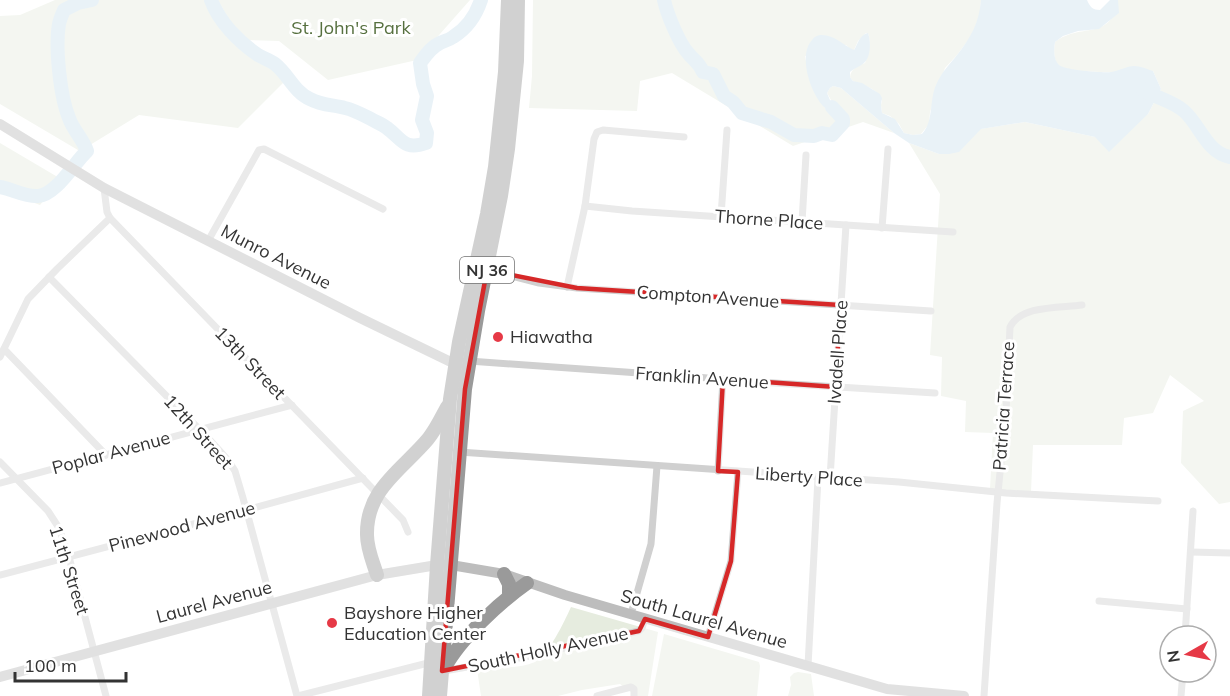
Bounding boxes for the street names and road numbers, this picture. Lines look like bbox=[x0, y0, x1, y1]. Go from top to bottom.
street label: Thorne Place bbox=[714, 204, 824, 235]
street label: Munro Avenue bbox=[217, 219, 335, 294]
road number: NJ 36 bbox=[460, 257, 514, 283]
street label: Compton Avenue bbox=[636, 280, 780, 313]
street label: Ivadell Place bbox=[822, 299, 853, 405]
street label: 13th Street bbox=[210, 321, 291, 404]
street label: Patricia Terrace bbox=[988, 341, 1019, 471]
street label: Franklin Avenue bbox=[635, 361, 769, 394]
street label: 12th Street bbox=[159, 389, 238, 474]
street label: Poplar Avenue bbox=[49, 426, 172, 479]
street label: Liberty Place bbox=[755, 461, 864, 492]
street label: Pinewood Avenue bbox=[106, 496, 258, 557]
street label: 11th Street bbox=[44, 522, 95, 618]
street label: Laurel Avenue bbox=[153, 575, 274, 628]
street label: South Laurel Avenue bbox=[618, 584, 790, 653]
street label: South Holly Avenue bbox=[466, 621, 630, 678]

